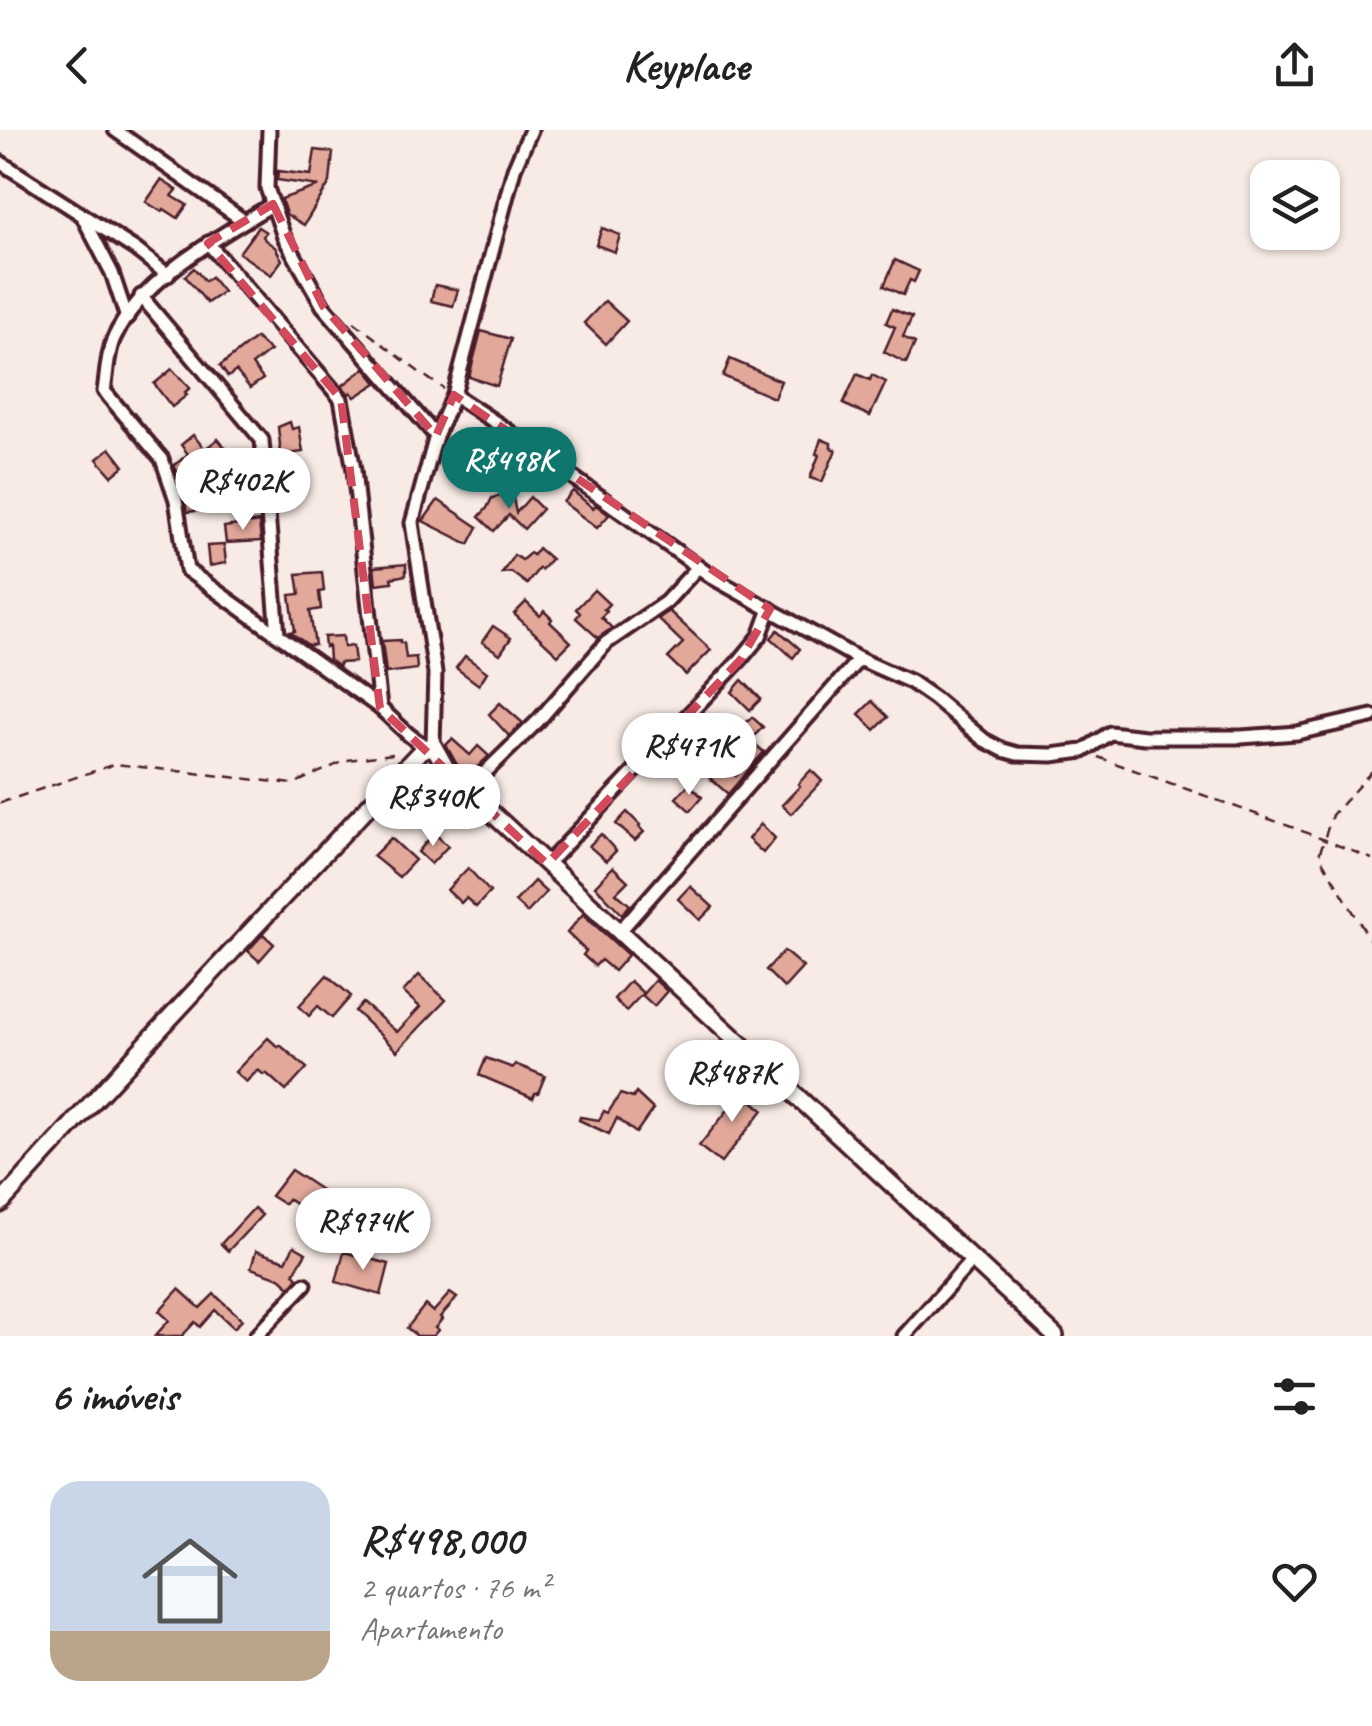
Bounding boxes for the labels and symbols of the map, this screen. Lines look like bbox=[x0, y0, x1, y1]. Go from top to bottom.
pin: R$498K bbox=[428, 427, 590, 512]
pin: R$402K bbox=[162, 448, 324, 533]
pin: R$471K bbox=[608, 713, 770, 798]
pin: R$340K bbox=[352, 764, 514, 849]
pin: R$487K bbox=[651, 1040, 813, 1125]
pin: R$974K bbox=[282, 1188, 444, 1273]

